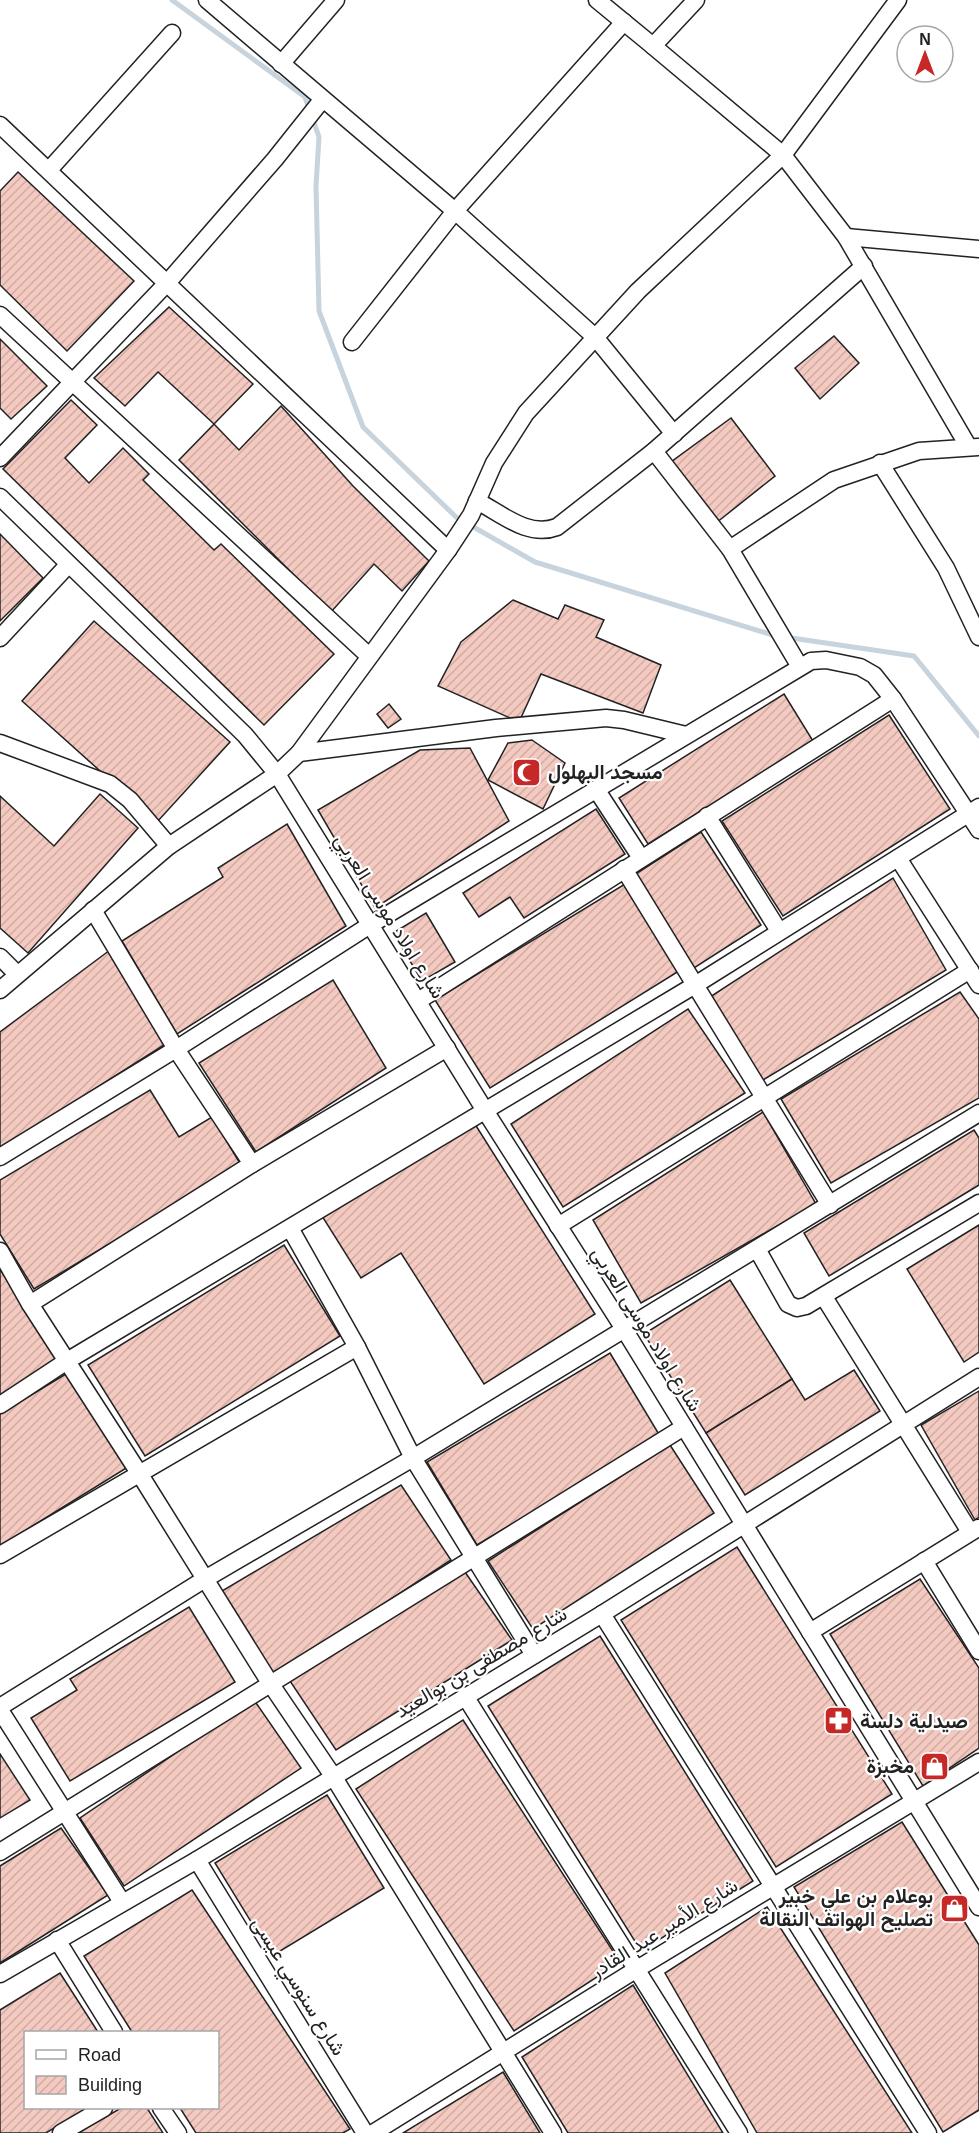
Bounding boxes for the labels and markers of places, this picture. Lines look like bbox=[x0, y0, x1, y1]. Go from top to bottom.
mosque icon: مسجد البهلول bbox=[511, 756, 543, 788]
place label: مسجد البهلول bbox=[548, 761, 663, 785]
pharmacy icon: صيدلية دلسة bbox=[823, 1705, 855, 1737]
place label: صيدلية دلسة bbox=[860, 1710, 968, 1733]
shop icon: مخبزة bbox=[919, 1750, 951, 1782]
place label: مخبزة bbox=[866, 1755, 914, 1779]
place label: بوعلام بن علي خبير تصليح الهواتف النقالة bbox=[759, 1885, 933, 1933]
shop icon: بوعلام بن علي خبير تصليح الهواتف النقالة bbox=[938, 1892, 970, 1924]

